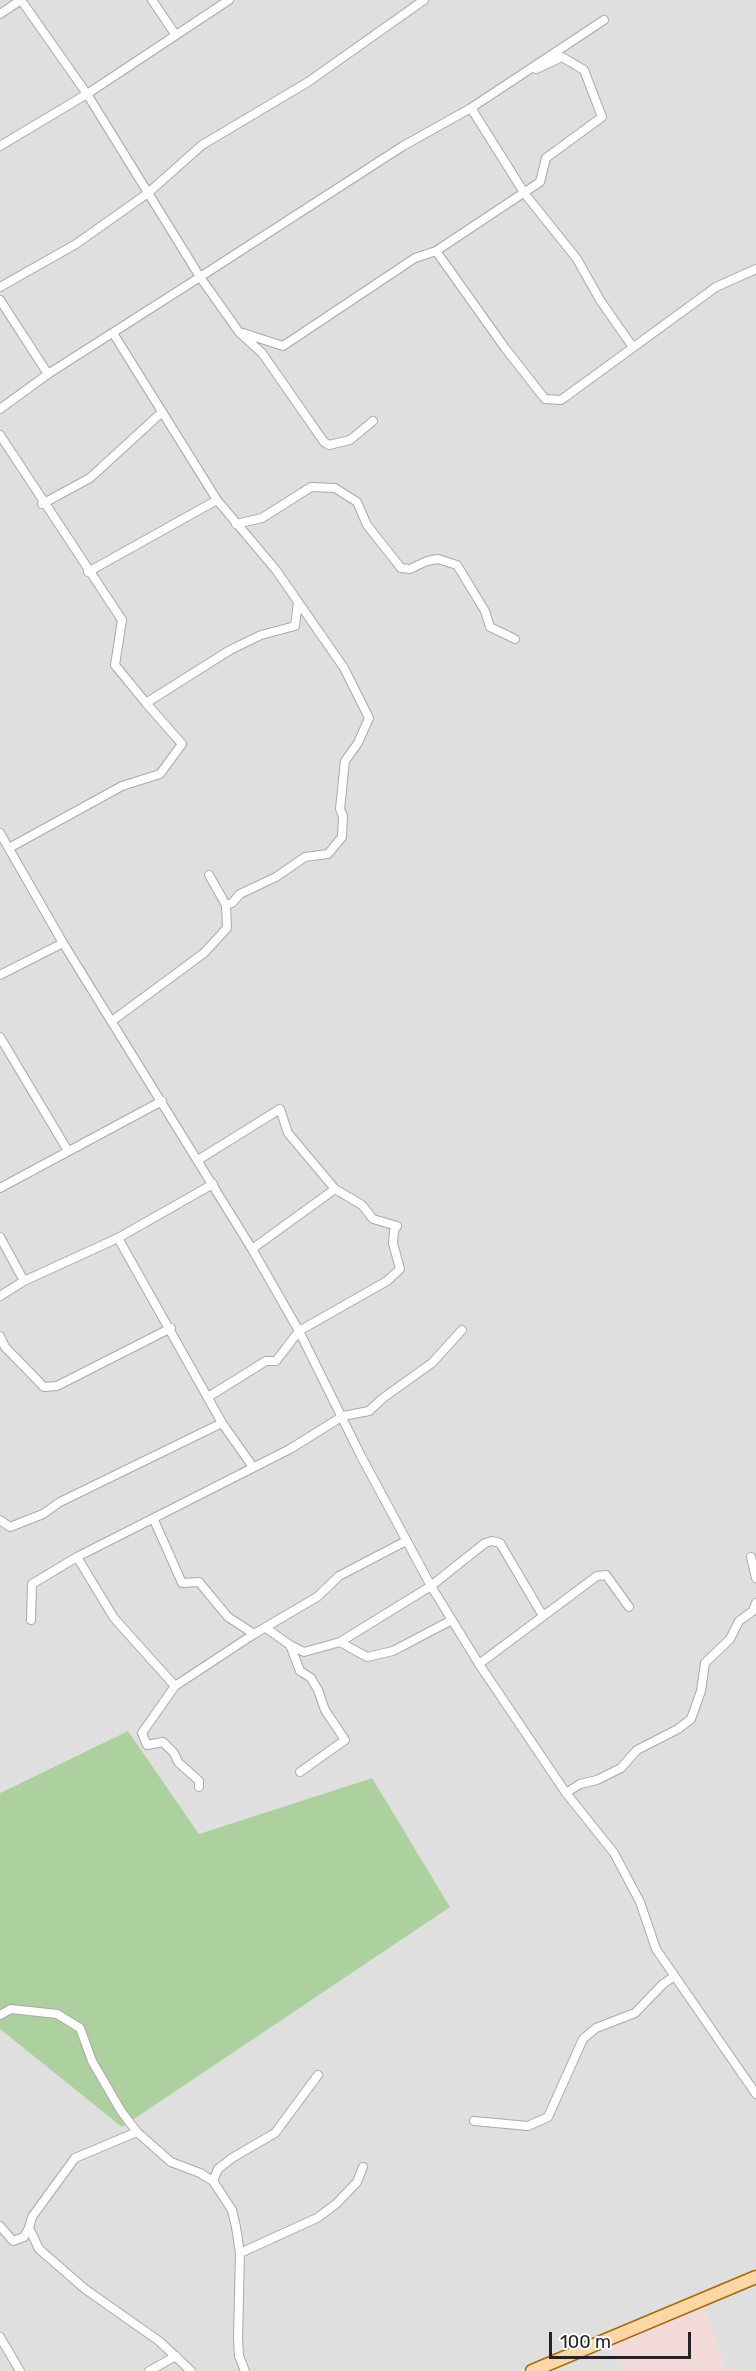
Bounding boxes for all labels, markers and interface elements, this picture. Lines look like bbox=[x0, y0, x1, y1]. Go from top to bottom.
scale bar bbox=[552, 2320, 694, 2358]
text: 100 m bbox=[560, 2331, 611, 2353]

